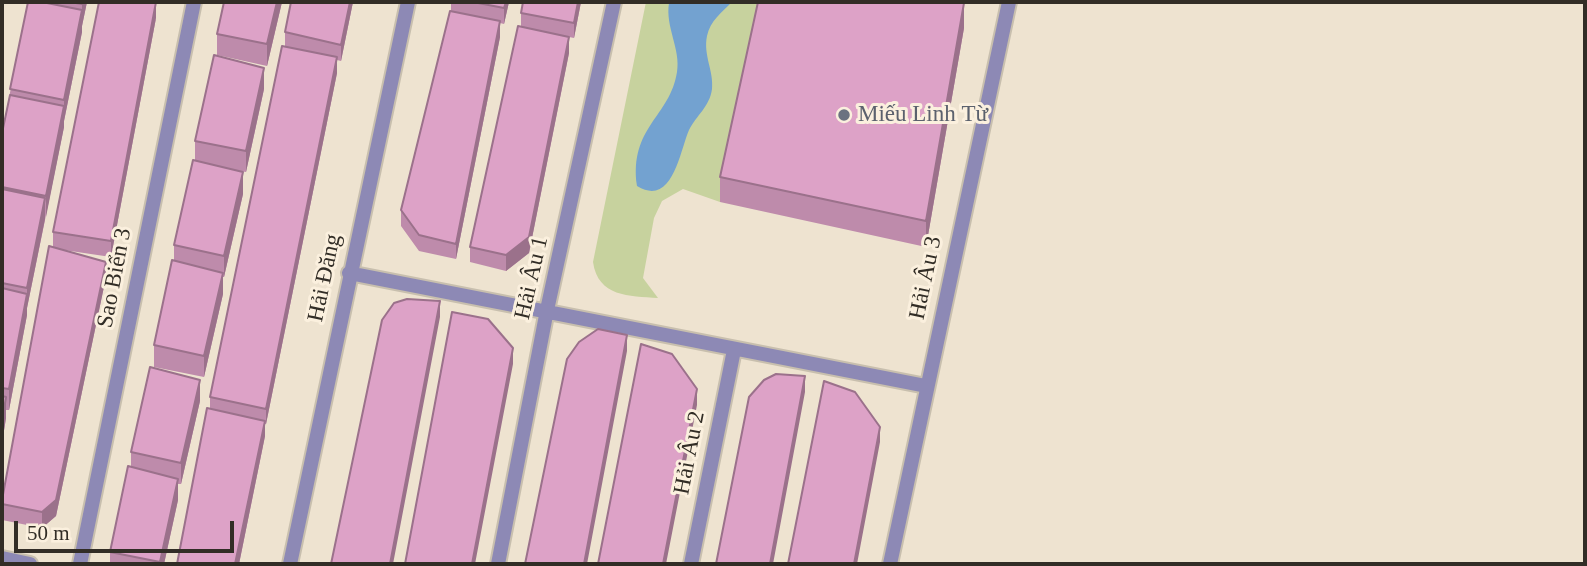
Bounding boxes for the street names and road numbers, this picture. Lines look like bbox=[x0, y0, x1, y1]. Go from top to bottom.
street label: Sao Biển 3 bbox=[92, 226, 138, 330]
street label: Hải Đăng bbox=[302, 232, 348, 324]
street label: Hải Âu 1 bbox=[509, 234, 555, 322]
street label: Hải Âu 3 bbox=[904, 234, 948, 322]
street label: Hải Âu 2 bbox=[668, 409, 712, 497]

